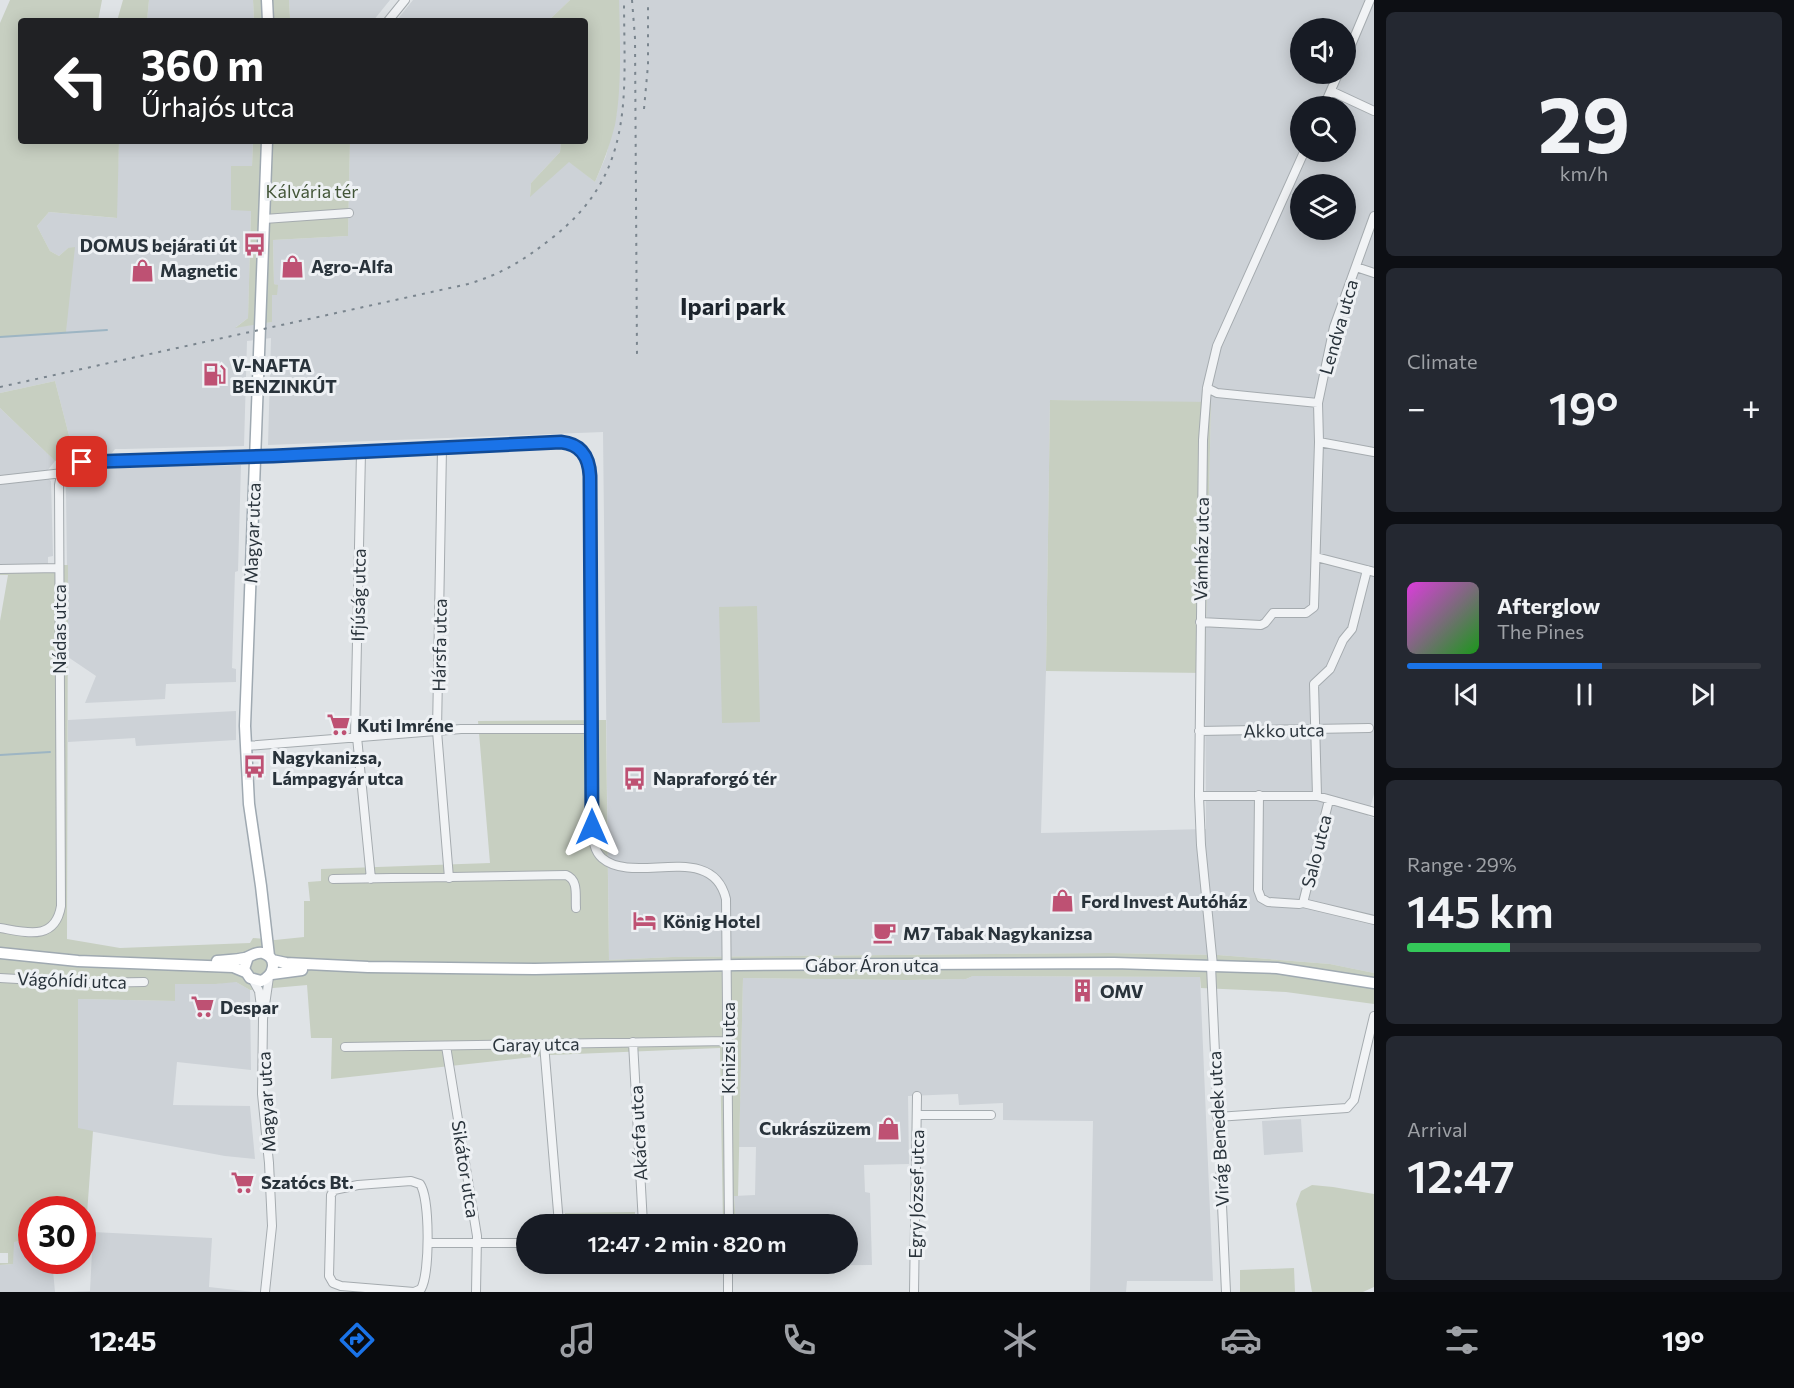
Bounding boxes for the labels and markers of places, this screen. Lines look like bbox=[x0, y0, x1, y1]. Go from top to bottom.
bus stop icon: DOMUS bejárati út bbox=[242, 232, 268, 258]
place label: DOMUS bejárati út bbox=[80, 234, 237, 256]
shop icon: Agro-Alfa bbox=[280, 253, 306, 279]
place label: Agro-Alfa bbox=[311, 255, 393, 277]
shop icon: Magnetic bbox=[129, 257, 155, 283]
place label: Magnetic bbox=[160, 259, 238, 281]
place label: V-NAFTA BENZINKÚT bbox=[232, 354, 337, 397]
fuel station icon: V-NAFTA BENZINKÚT bbox=[201, 362, 227, 388]
pin bbox=[56, 436, 107, 487]
supermarket icon: Kuti Imréne bbox=[326, 712, 352, 738]
place label: Kuti Imréne bbox=[357, 714, 454, 736]
place label: Nagykanizsa, Lámpagyár utca bbox=[272, 746, 404, 789]
bus stop icon: Nagykanizsa, Lámpagyár utca bbox=[241, 754, 267, 780]
bus stop icon: Napraforgó tér bbox=[622, 765, 648, 791]
place label: Napraforgó tér bbox=[653, 767, 778, 789]
shop icon: Ford Invest Autóház bbox=[1050, 888, 1076, 914]
place label: Ford Invest Autóház bbox=[1081, 890, 1248, 912]
hotel icon: König Hotel bbox=[632, 908, 658, 934]
place label: König Hotel bbox=[663, 910, 760, 932]
cafe icon: M7 Tabak Nagykanizsa bbox=[872, 920, 898, 946]
place label: M7 Tabak Nagykanizsa bbox=[903, 922, 1093, 944]
building icon: OMV bbox=[1069, 978, 1095, 1004]
place label: OMV bbox=[1100, 980, 1144, 1002]
supermarket icon: Despar bbox=[189, 994, 215, 1020]
place label: Despar bbox=[220, 996, 279, 1018]
shop icon: Cukrászüzem bbox=[876, 1115, 902, 1141]
place label: Cukrászüzem bbox=[759, 1117, 871, 1139]
supermarket icon: Szatócs Bt. bbox=[230, 1169, 256, 1195]
place label: Szatócs Bt. bbox=[261, 1171, 354, 1193]

